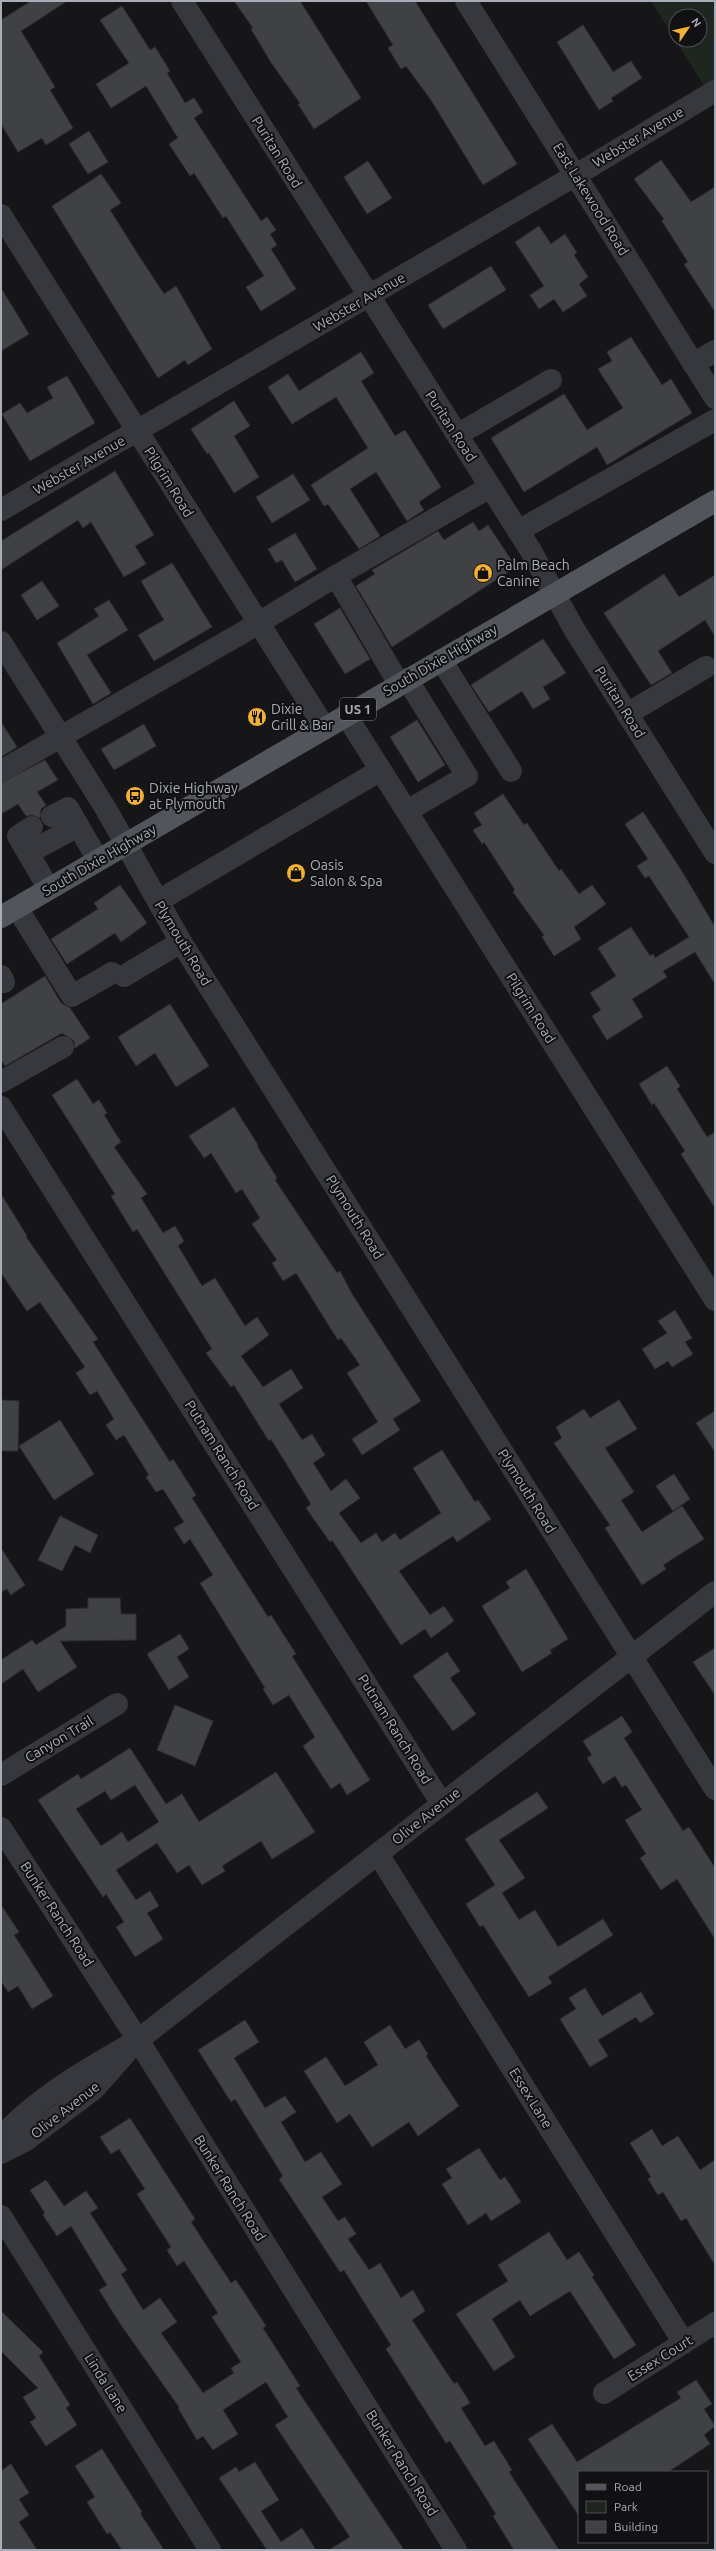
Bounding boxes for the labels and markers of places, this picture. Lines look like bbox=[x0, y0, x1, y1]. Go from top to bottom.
place label: Palm Beach Canine bbox=[497, 557, 570, 589]
shop icon: Palm Beach Canine bbox=[472, 562, 494, 584]
place label: Dixie Grill & Bar bbox=[271, 701, 334, 733]
restaurant icon: Dixie Grill & Bar bbox=[246, 706, 268, 728]
place label: Dixie Highway at Plymouth bbox=[149, 780, 238, 812]
bus stop icon: Dixie Highway at Plymouth bbox=[124, 785, 146, 807]
place label: Oasis Salon & Spa bbox=[310, 857, 383, 889]
shop icon: Oasis Salon & Spa bbox=[285, 862, 307, 884]

